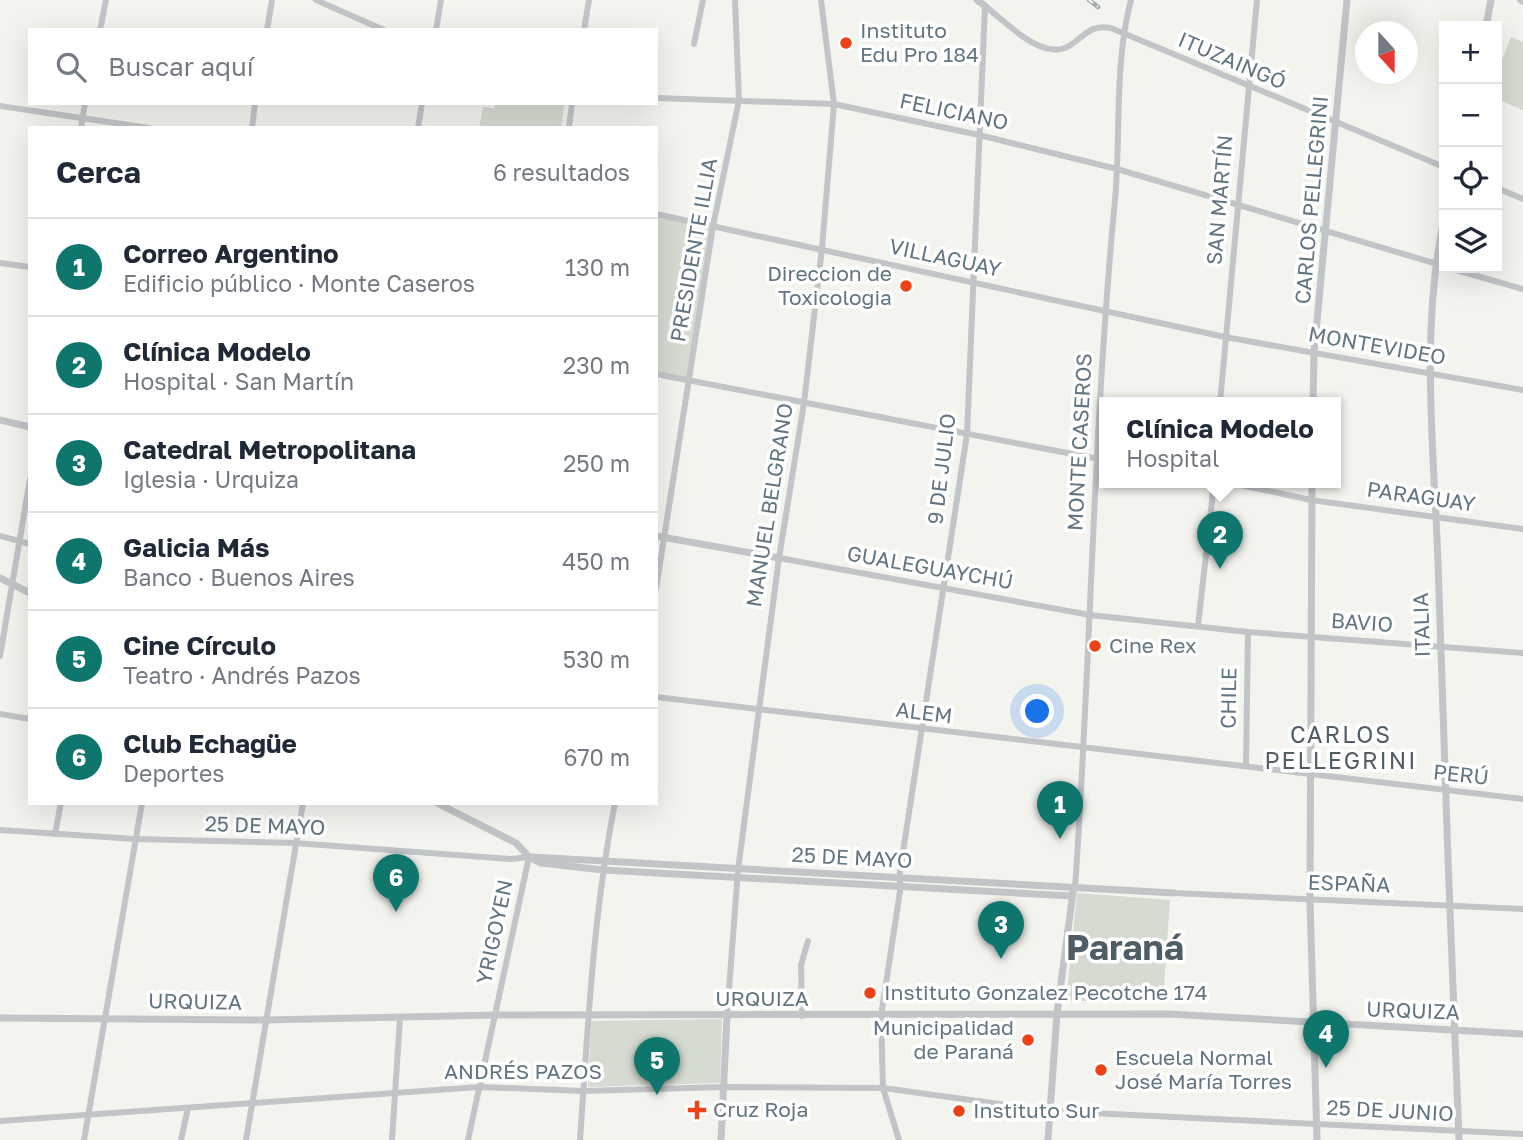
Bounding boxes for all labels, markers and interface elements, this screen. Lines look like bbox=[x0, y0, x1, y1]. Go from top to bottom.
place label: Instituto Edu Pro 184 bbox=[860, 17, 979, 67]
north arrow bbox=[1355, 21, 1418, 84]
map controls bbox=[1439, 21, 1502, 273]
button: + bbox=[1439, 21, 1502, 84]
street label: ITUZAINGÓ bbox=[1175, 26, 1290, 94]
search box bbox=[28, 28, 658, 105]
marker: Instituto Edu Pro 184 bbox=[838, 35, 854, 51]
icon: search bbox=[52, 48, 90, 86]
text: Buscar aquí bbox=[108, 51, 254, 82]
button: − bbox=[1439, 84, 1502, 147]
street label: FELICIANO bbox=[898, 87, 1011, 135]
street label: CARLOS PELLEGRINI bbox=[1289, 95, 1333, 305]
street label: SAN MARTÍN bbox=[1200, 134, 1238, 266]
button: locate bbox=[1439, 147, 1502, 210]
text: Cerca bbox=[56, 154, 141, 190]
street label: PRESIDENTE ILLIA bbox=[664, 156, 722, 344]
text: 6 resultados bbox=[493, 158, 630, 186]
button: layers bbox=[1439, 210, 1502, 273]
street label: VILLAGUAY bbox=[887, 232, 1004, 282]
text: Correo Argentino bbox=[123, 238, 339, 269]
text: 1 bbox=[73, 253, 85, 281]
text: 130 m bbox=[565, 253, 630, 281]
place label: Direccion de Toxicologia bbox=[767, 260, 892, 310]
text: Edificio público · Monte Caseros bbox=[123, 269, 475, 297]
marker: Direccion de Toxicologia bbox=[898, 278, 914, 294]
street label: MONTEVIDEO bbox=[1306, 320, 1448, 370]
text: Clínica Modelo bbox=[123, 336, 311, 367]
text: 2 bbox=[72, 351, 86, 379]
text: 230 m bbox=[563, 351, 630, 379]
street label: MONTE CASEROS bbox=[1061, 352, 1097, 531]
text: Hospital · San Martín bbox=[123, 367, 354, 395]
popup bbox=[1099, 397, 1341, 488]
street label: MANUEL BELGRANO bbox=[740, 401, 798, 609]
street label: 9 DE JULIO bbox=[921, 412, 961, 526]
text: Clínica Modelo bbox=[1126, 413, 1314, 444]
text: Catedral Metropolitana bbox=[123, 434, 416, 465]
text: Hospital bbox=[1126, 444, 1219, 472]
text: 3 bbox=[72, 449, 86, 477]
text: 250 m bbox=[563, 449, 630, 477]
text: Iglesia · Urquiza bbox=[123, 465, 299, 493]
street label: PARAGUAY bbox=[1365, 476, 1477, 517]
pin: 2 bbox=[1197, 511, 1243, 569]
text: Galicia Más bbox=[123, 532, 269, 563]
street label: GUALEGUAYCHÚ bbox=[845, 540, 1015, 594]
text: 4 bbox=[72, 547, 86, 575]
text: 450 m bbox=[562, 547, 630, 575]
text: Banco · Buenos Aires bbox=[123, 563, 355, 591]
street label: ITALIA bbox=[1407, 592, 1435, 658]
street label: BAVIO bbox=[1330, 607, 1394, 637]
text: Cine Círculo bbox=[123, 630, 276, 661]
place label: Cine Rex bbox=[1109, 632, 1197, 658]
marker: Cine Rex bbox=[1087, 638, 1103, 654]
text: 5 bbox=[72, 645, 86, 673]
text: 530 m bbox=[563, 645, 630, 673]
text: Teatro · Andrés Pazos bbox=[123, 661, 361, 689]
street label: CHILE bbox=[1214, 667, 1242, 729]
your location bbox=[1020, 694, 1054, 728]
street label: ALEM bbox=[894, 696, 954, 728]
district label: CARLOS PELLEGRINI bbox=[1264, 720, 1418, 774]
text: Club Echagüe bbox=[123, 728, 297, 759]
text: 6 bbox=[72, 743, 86, 771]
text: 670 m bbox=[564, 743, 630, 771]
street label: PERÚ bbox=[1432, 758, 1490, 790]
text: Deportes bbox=[123, 759, 225, 787]
pin: 1 bbox=[1037, 781, 1083, 839]
street label: 25 DE MAYO bbox=[204, 810, 326, 840]
street label: 25 DE MAYO bbox=[791, 841, 913, 873]
pin: 6 bbox=[373, 854, 419, 912]
street label: ESPAÑA bbox=[1307, 869, 1391, 897]
street label: YRIGOYEN bbox=[470, 877, 518, 986]
pin: 3 bbox=[978, 901, 1024, 959]
district label: Paraná bbox=[1066, 926, 1184, 968]
place label: Instituto Gonzalez Pecotche 174 bbox=[884, 979, 1208, 1005]
street label: URQUIZA bbox=[715, 985, 809, 1011]
marker: Instituto Gonzalez Pecotche 174 bbox=[862, 985, 878, 1001]
street label: URQUIZA bbox=[148, 987, 242, 1015]
street label: URQUIZA bbox=[1366, 995, 1460, 1025]
pin: 4 bbox=[1303, 1010, 1349, 1068]
place label: Municipalidad de Paraná bbox=[873, 1014, 1014, 1064]
marker: Municipalidad de Paraná bbox=[1020, 1032, 1036, 1048]
pin: 5 bbox=[634, 1037, 680, 1095]
place label: Escuela Normal José María Torres bbox=[1115, 1044, 1292, 1094]
street label: ANDRÉS PAZOS bbox=[444, 1058, 602, 1084]
marker: Escuela Normal José María Torres bbox=[1093, 1062, 1109, 1078]
street label: 25 DE JUNIO bbox=[1326, 1094, 1454, 1126]
place label: Cruz Roja bbox=[713, 1096, 808, 1122]
place label: Instituto Sur bbox=[973, 1097, 1099, 1123]
marker: Cruz Roja bbox=[687, 1100, 707, 1120]
marker: Instituto Sur bbox=[951, 1103, 967, 1119]

